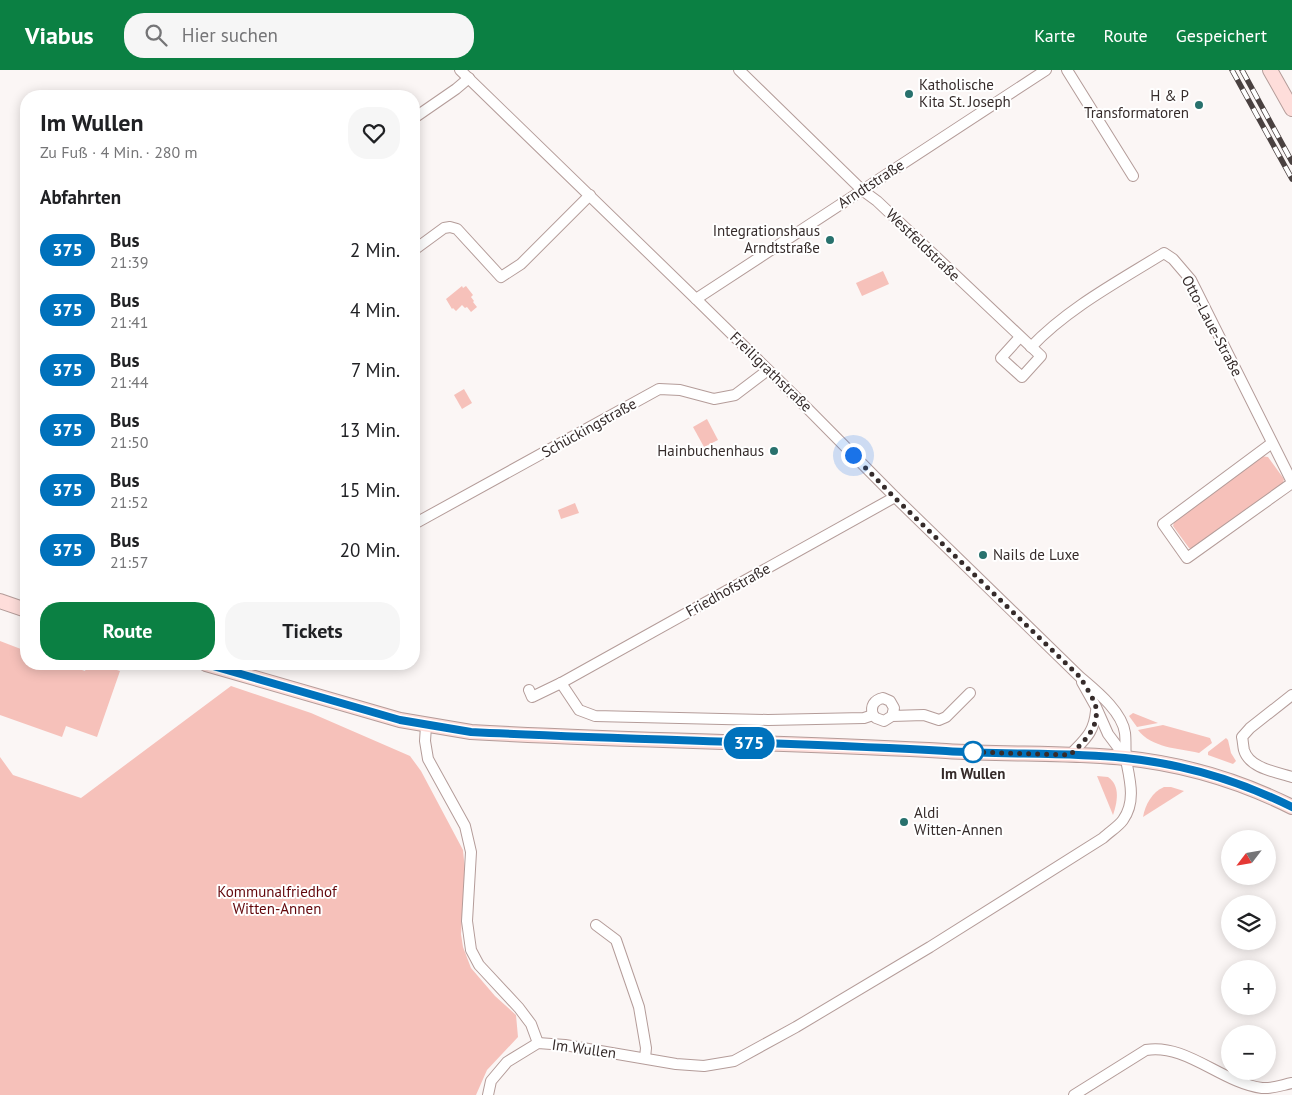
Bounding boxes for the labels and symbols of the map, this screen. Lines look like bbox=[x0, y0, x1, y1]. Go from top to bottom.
place label: Katholische Kita St. Joseph bbox=[919, 75, 1011, 111]
place label: H & P Transformatoren bbox=[1084, 86, 1189, 122]
marker: Katholische Kita St. Joseph bbox=[903, 88, 915, 100]
marker: H & P Transformatoren bbox=[1193, 99, 1205, 111]
street label: Arndtstraße bbox=[834, 155, 908, 212]
street label: Westfeldstraße bbox=[882, 204, 964, 285]
place label: Integrationshaus Arndtstraße bbox=[713, 221, 820, 257]
marker: Integrationshaus Arndtstraße bbox=[824, 234, 836, 246]
street label: Otto-Laue-Straße bbox=[1178, 272, 1247, 380]
street label: Freiligrathstraße bbox=[726, 328, 817, 416]
street label: Schückingstraße bbox=[538, 394, 640, 461]
place label: Hainbuchenhaus bbox=[657, 441, 764, 460]
your location bbox=[841, 443, 866, 468]
marker: Hainbuchenhaus bbox=[768, 445, 780, 457]
place label: Nails de Luxe bbox=[993, 545, 1079, 564]
marker: Nails de Luxe bbox=[977, 549, 989, 561]
street label: Friedhofstraße bbox=[682, 559, 773, 621]
line badge: 375 bbox=[720, 727, 778, 759]
marker: Im Wullen bbox=[962, 741, 984, 763]
place label: Im Wullen bbox=[941, 764, 1005, 783]
place label: Aldi Witten-Annen bbox=[914, 803, 1003, 839]
marker: Aldi Witten-Annen bbox=[898, 816, 910, 828]
north arrow bbox=[1221, 830, 1276, 885]
park label: Kommunalfriedhof Witten-Annen bbox=[217, 882, 338, 918]
street label: Im Wullen bbox=[551, 1035, 617, 1062]

